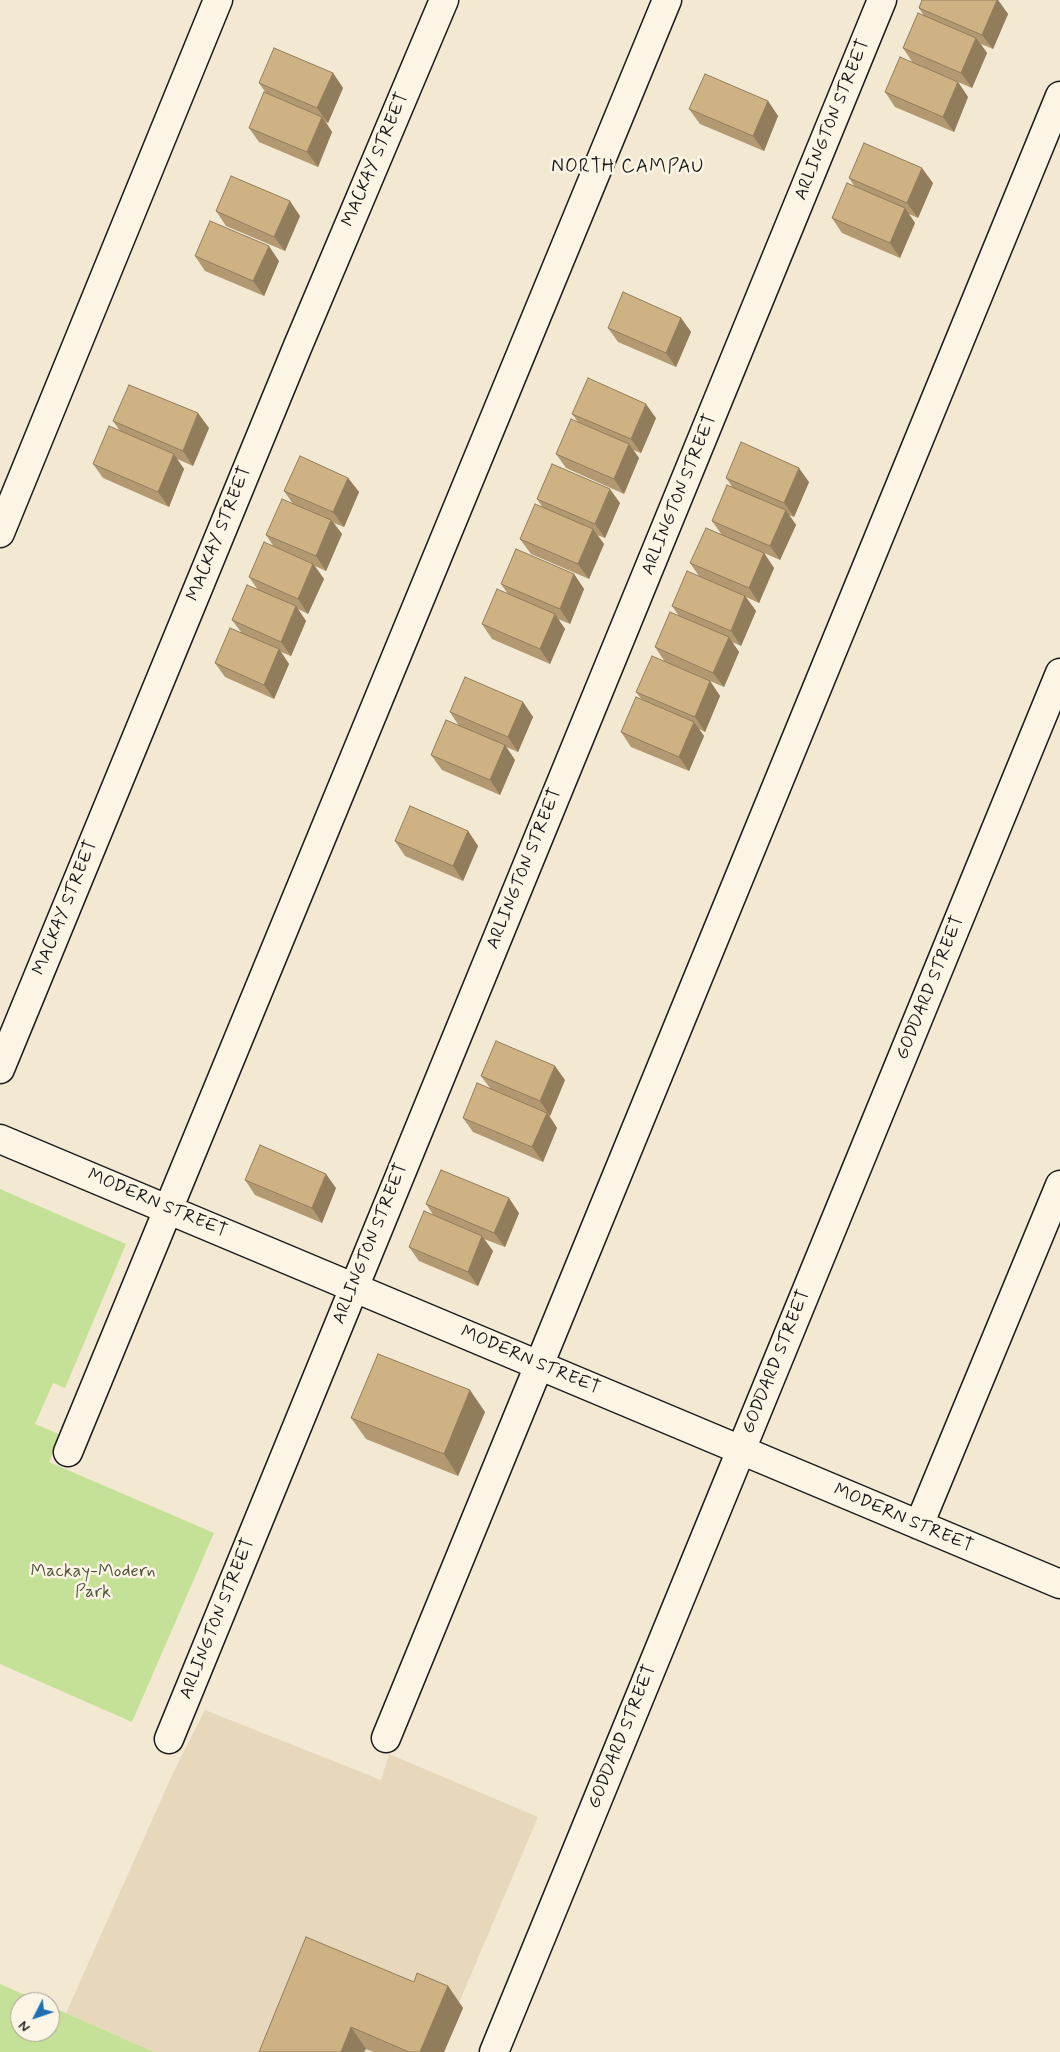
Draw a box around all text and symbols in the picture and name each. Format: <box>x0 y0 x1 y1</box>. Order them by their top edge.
street label: ARLINGTON STREET <box>791 36 875 204</box>
street label: MACKAY STREET <box>338 90 414 230</box>
district label: NORTH CAMPAU <box>549 157 707 179</box>
street label: ARLINGTON STREET <box>638 411 722 579</box>
street label: MACKAY STREET <box>183 463 257 605</box>
street label: ARLINGTON STREET <box>483 785 567 953</box>
street label: MACKAY STREET <box>29 837 103 979</box>
street label: GODDARD STREET <box>892 913 970 1063</box>
street label: ARLINGTON STREET <box>329 1160 413 1328</box>
street label: MODERN STREET <box>84 1165 230 1243</box>
street label: GODDARD STREET <box>738 1287 816 1437</box>
street label: MODERN STREET <box>457 1322 603 1400</box>
street label: MODERN STREET <box>830 1480 976 1558</box>
street label: ARLINGTON STREET <box>176 1535 260 1703</box>
park label: Mackay-Modern Park <box>30 1561 156 1604</box>
street label: GODDARD STREET <box>584 1662 662 1812</box>
north arrow <box>10 1992 60 2042</box>
text: N <box>15 2017 34 2036</box>

